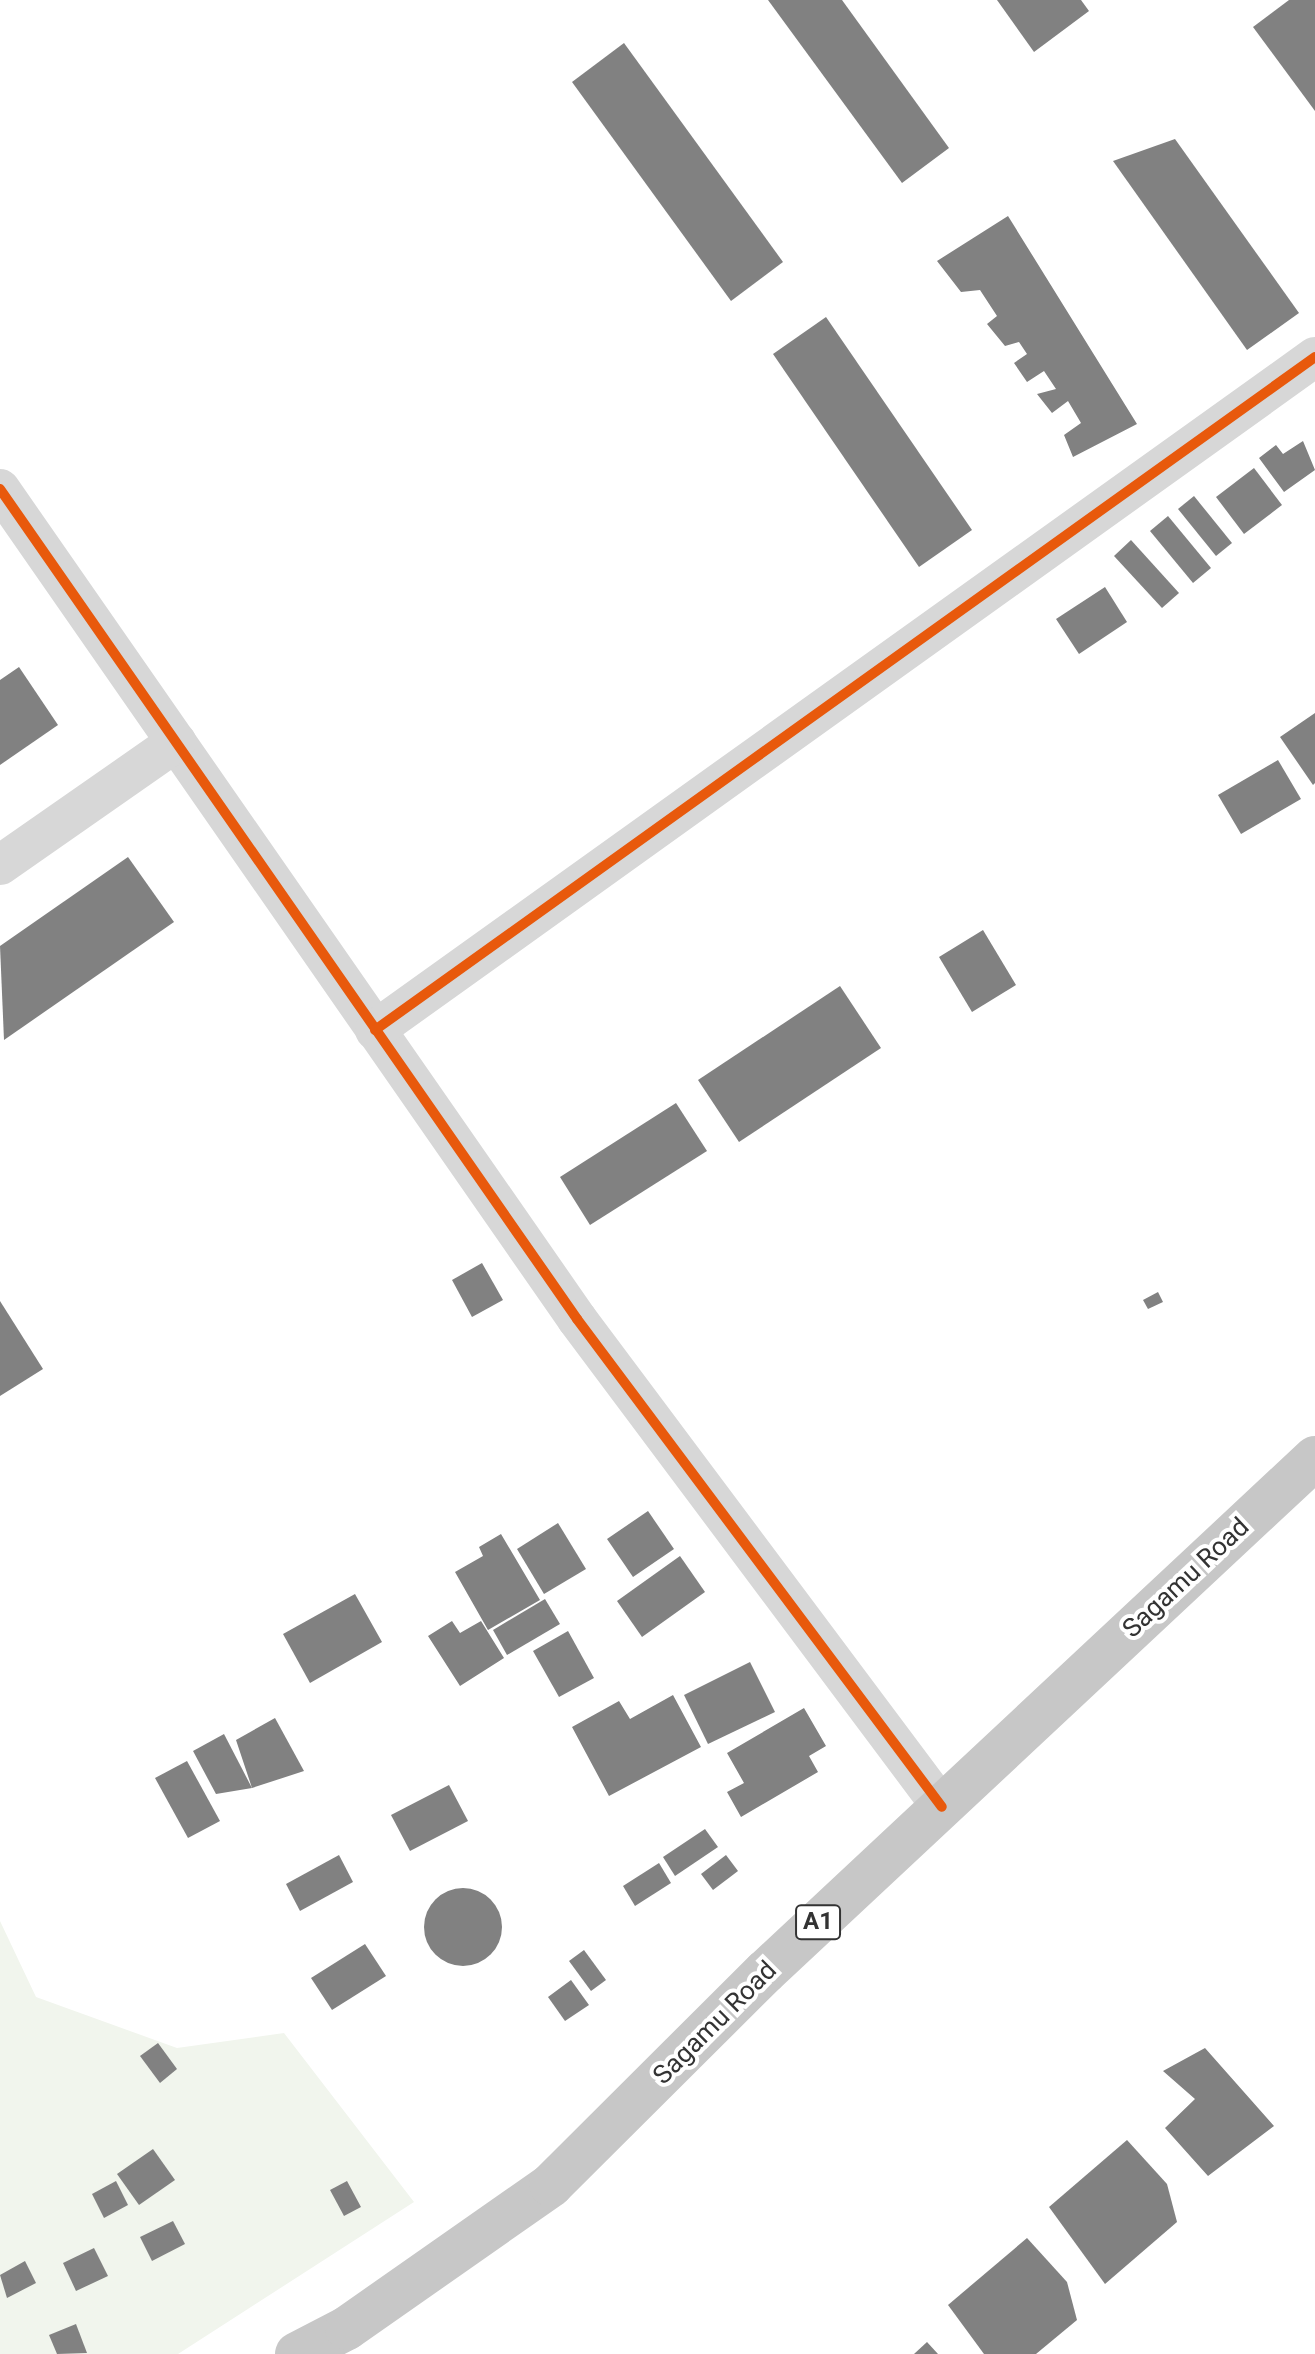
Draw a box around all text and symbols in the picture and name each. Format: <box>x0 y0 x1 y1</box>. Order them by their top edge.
street label: Sagamu Road <box>1116 1511 1256 1645</box>
road number: A1 <box>794 1902 842 1942</box>
street label: Sagamu Road <box>647 1955 783 2091</box>

